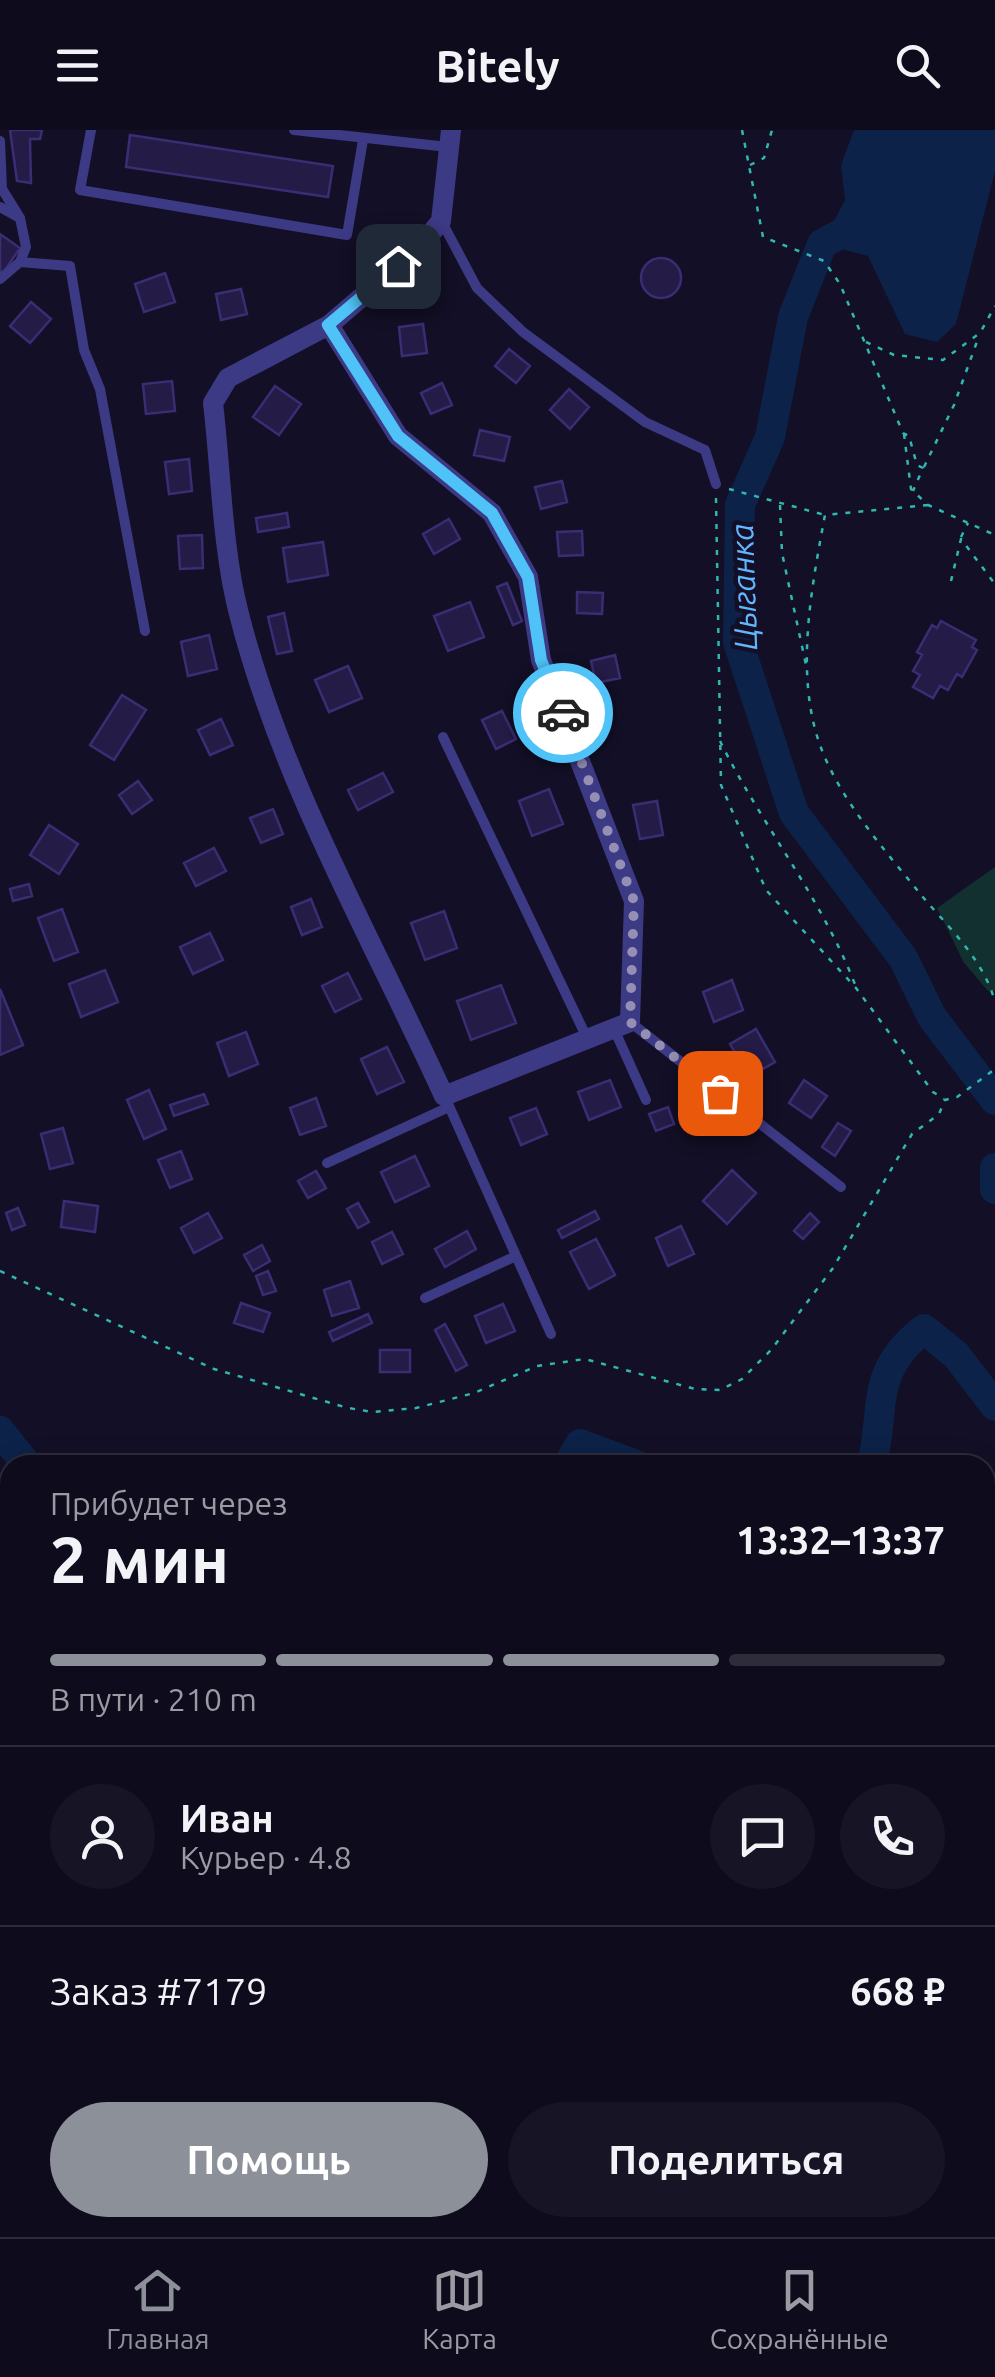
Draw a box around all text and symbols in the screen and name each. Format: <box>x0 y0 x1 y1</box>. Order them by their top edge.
icon: menu <box>50 38 105 93</box>
icon: search <box>890 38 945 93</box>
text: Bitely <box>435 40 560 91</box>
pin <box>356 224 441 309</box>
icon: home <box>371 239 426 294</box>
water label: Цыганка <box>723 523 763 651</box>
courier <box>513 663 613 763</box>
icon: car <box>536 686 591 741</box>
pin <box>678 1051 763 1136</box>
icon: bag <box>693 1066 748 1121</box>
text: Прибудет через <box>50 1485 288 1521</box>
text: 13:32–13:37 <box>736 1519 945 1561</box>
text: 2 мин <box>50 1522 229 1595</box>
text: В пути · 210 m <box>50 1681 257 1717</box>
button: person <box>50 1784 155 1889</box>
button: chat <box>710 1784 815 1889</box>
button: phone <box>840 1784 945 1889</box>
text: Иван <box>180 1797 274 1839</box>
text: Курьер · 4.8 <box>180 1839 352 1875</box>
text: Заказ #7179 <box>50 1970 268 2012</box>
text: 668 ₽ <box>850 1970 945 2012</box>
button: Помощь <box>50 2102 488 2217</box>
button: Поделиться <box>508 2102 945 2217</box>
tab: Главная <box>106 2263 210 2354</box>
tab: Карта <box>422 2263 497 2354</box>
tab: Сохранённые <box>710 2263 889 2354</box>

